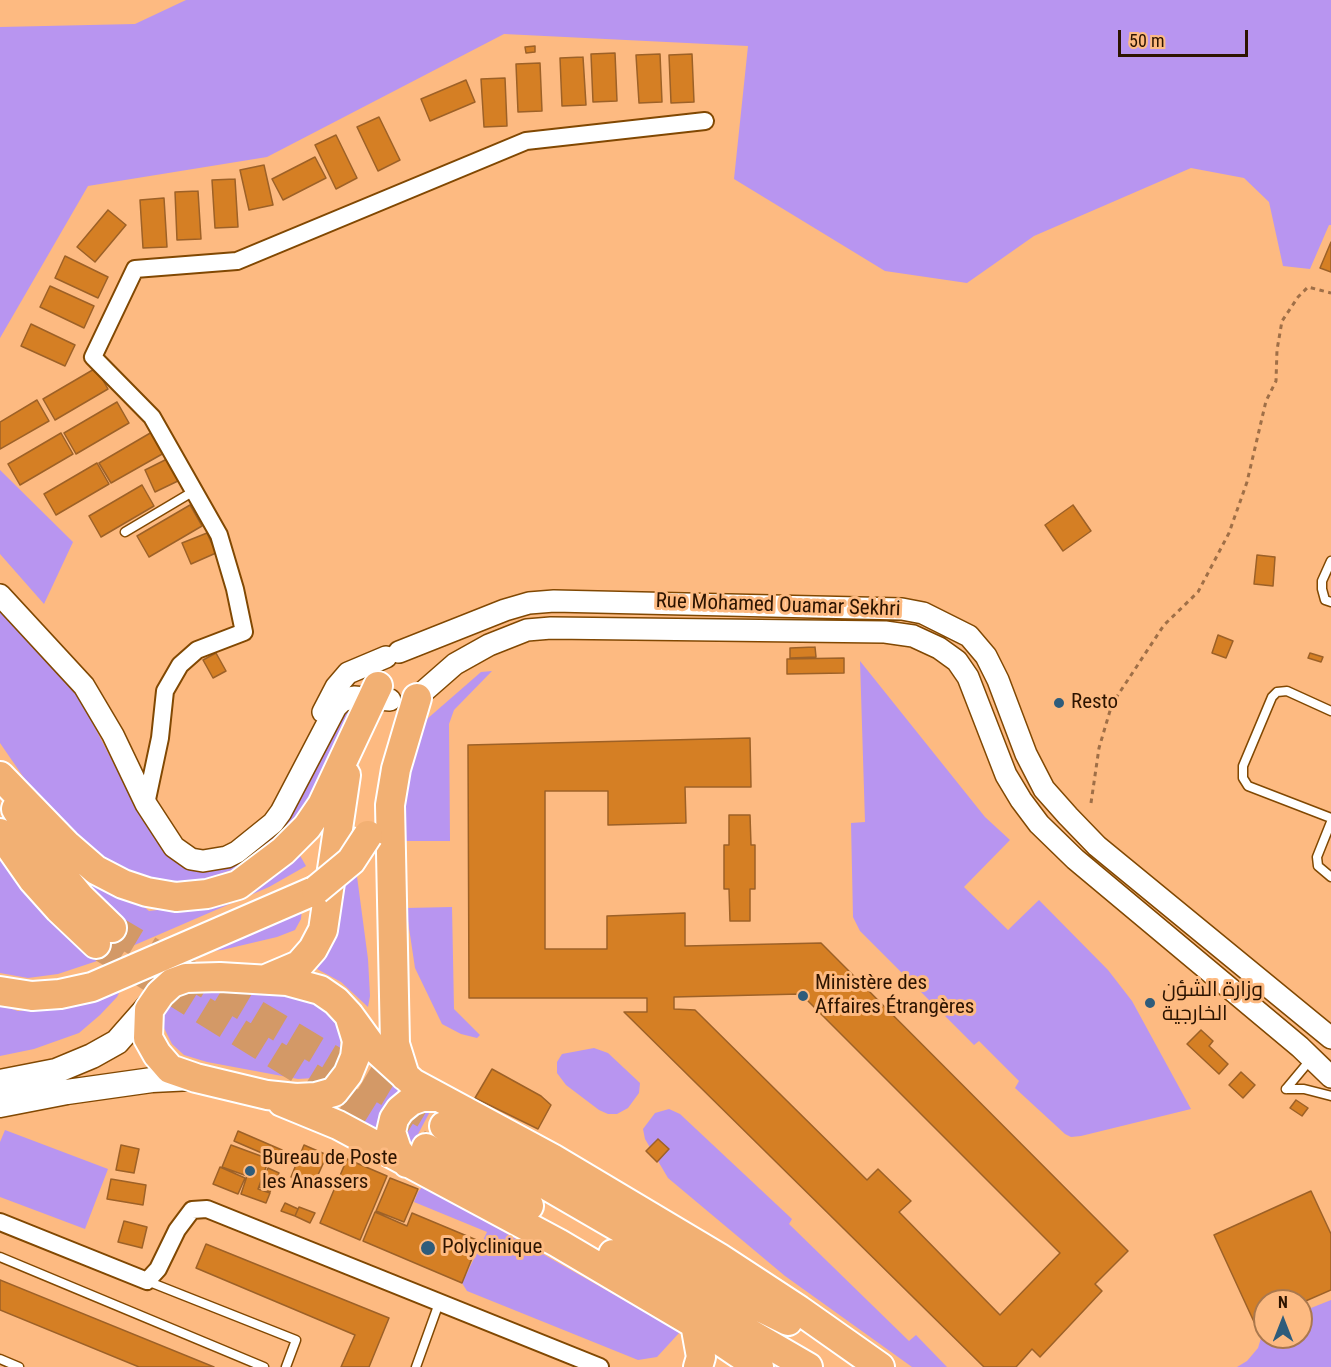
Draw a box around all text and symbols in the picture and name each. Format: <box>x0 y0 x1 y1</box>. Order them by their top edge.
scale bar <box>1121 18 1252 56</box>
text: 50 m <box>1129 30 1164 51</box>
street label: Rue Mohamed Ouamar Sekhri <box>655 589 901 623</box>
place label: Resto <box>1071 690 1118 716</box>
marker: Resto <box>1052 696 1066 710</box>
place label: Ministère des Affaires Étrangères <box>815 971 974 1021</box>
place label: وزارة الشؤن الخارجية <box>1162 978 1263 1028</box>
marker: Ministère des Affaires Étrangères <box>796 989 810 1003</box>
marker: وزارة الشؤن الخارجية <box>1143 996 1157 1010</box>
place label: Bureau de Poste les Anassers <box>262 1146 397 1196</box>
marker: Bureau de Poste les Anassers <box>243 1164 257 1178</box>
place label: Polyclinique <box>442 1235 542 1261</box>
marker: Polyclinique <box>419 1239 437 1257</box>
north arrow <box>1253 1289 1313 1349</box>
text: N <box>1278 1293 1288 1312</box>

